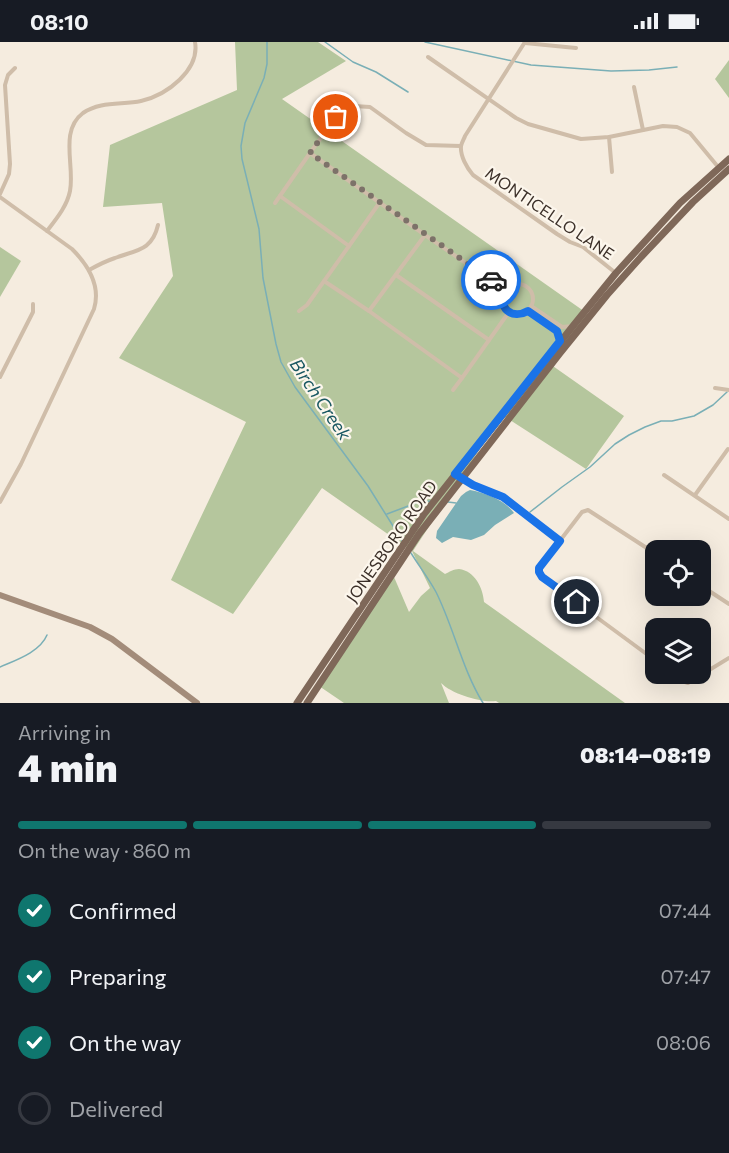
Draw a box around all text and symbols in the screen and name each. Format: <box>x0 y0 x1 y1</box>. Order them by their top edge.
text: 08:10 <box>30 8 89 35</box>
pin <box>310 91 361 142</box>
icon: bag <box>319 100 352 133</box>
street label: MONTICELLO LANE <box>482 163 618 263</box>
courier <box>461 250 521 310</box>
icon: car <box>475 264 508 297</box>
water label: Birch Creek <box>286 354 357 445</box>
street label: JONESBORO ROAD <box>342 476 440 606</box>
map controls <box>645 540 711 684</box>
button: locate <box>645 540 711 606</box>
pin <box>551 576 602 627</box>
icon: home <box>560 585 593 618</box>
button: layers <box>645 618 711 684</box>
text: Arriving in <box>18 720 111 744</box>
text: 08:14–08:19 <box>580 741 711 768</box>
text: 4 min <box>18 742 118 790</box>
text: On the way · 860 m <box>18 838 191 862</box>
icon: check <box>18 894 51 927</box>
text: Confirmed <box>69 897 176 924</box>
text: 07:44 <box>659 898 711 922</box>
icon: check <box>18 960 51 993</box>
text: Preparing <box>69 963 166 990</box>
text: 07:47 <box>661 964 711 988</box>
icon: check <box>18 1026 51 1059</box>
text: On the way <box>69 1029 181 1056</box>
text: 08:06 <box>656 1030 711 1054</box>
text: Delivered <box>69 1095 163 1122</box>

